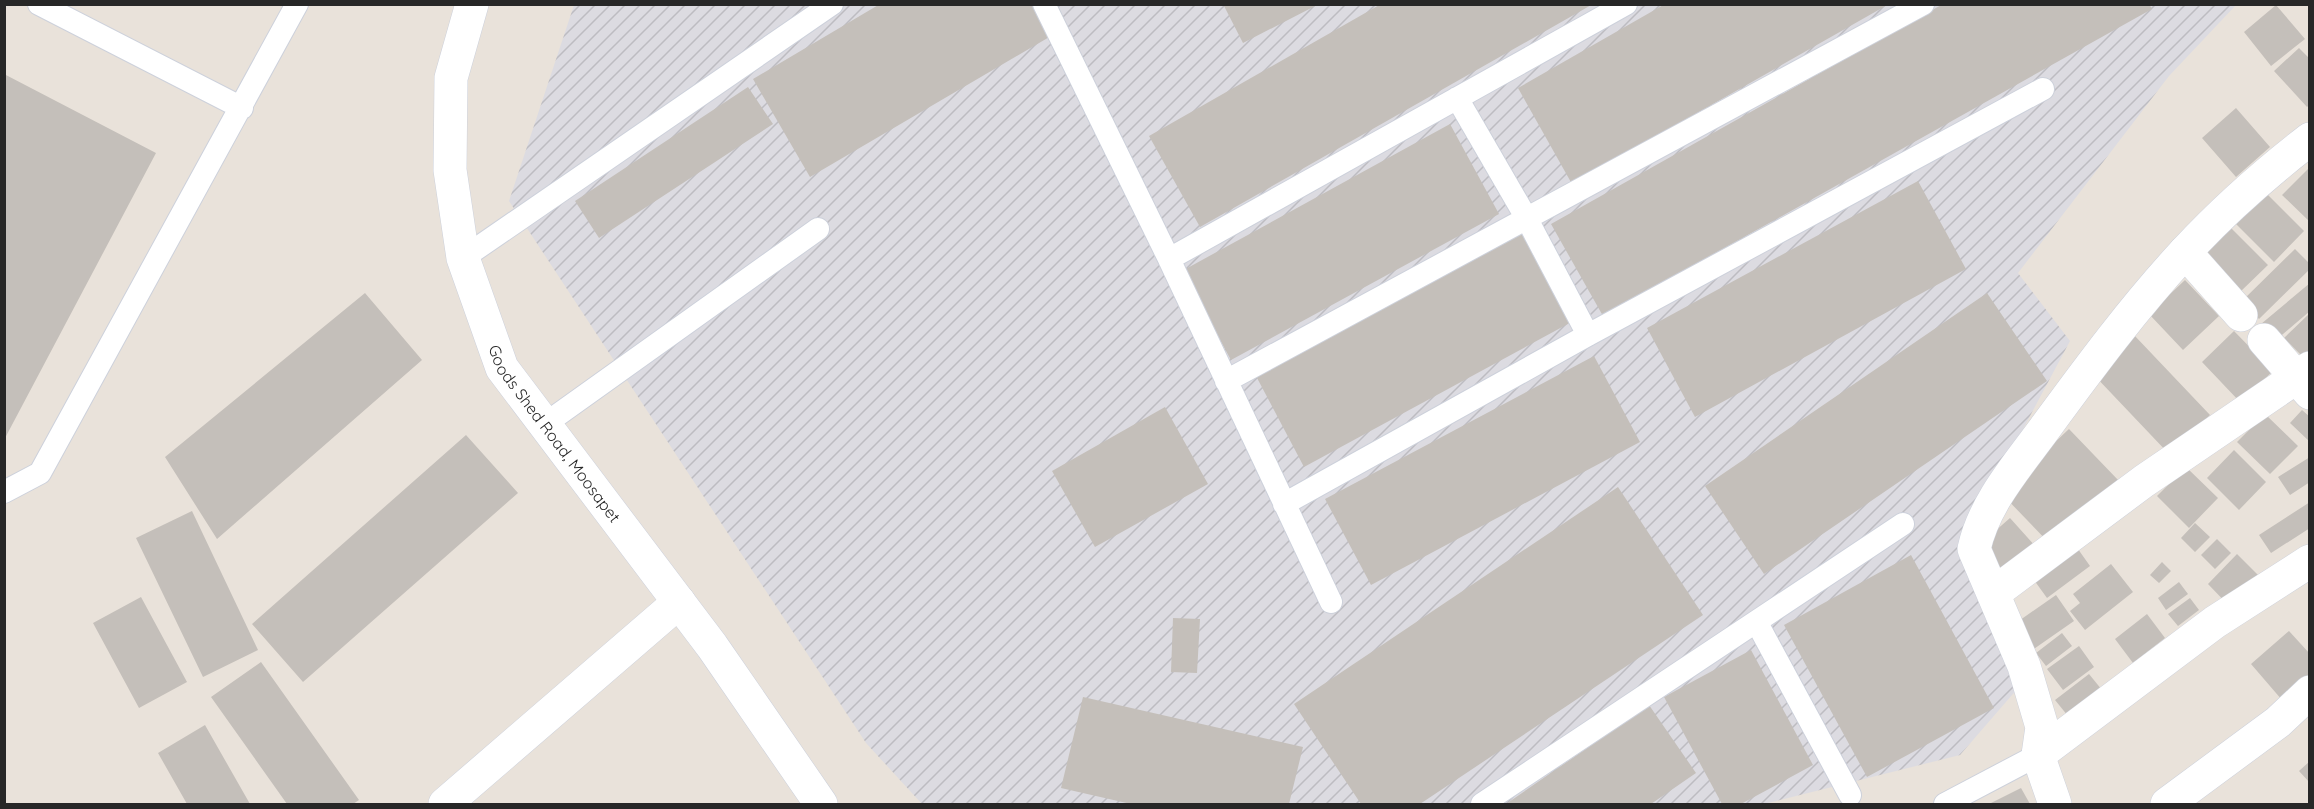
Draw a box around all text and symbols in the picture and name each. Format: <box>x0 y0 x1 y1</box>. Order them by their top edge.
street label: Goods Shed Road, Moosapet <box>485 342 625 526</box>

